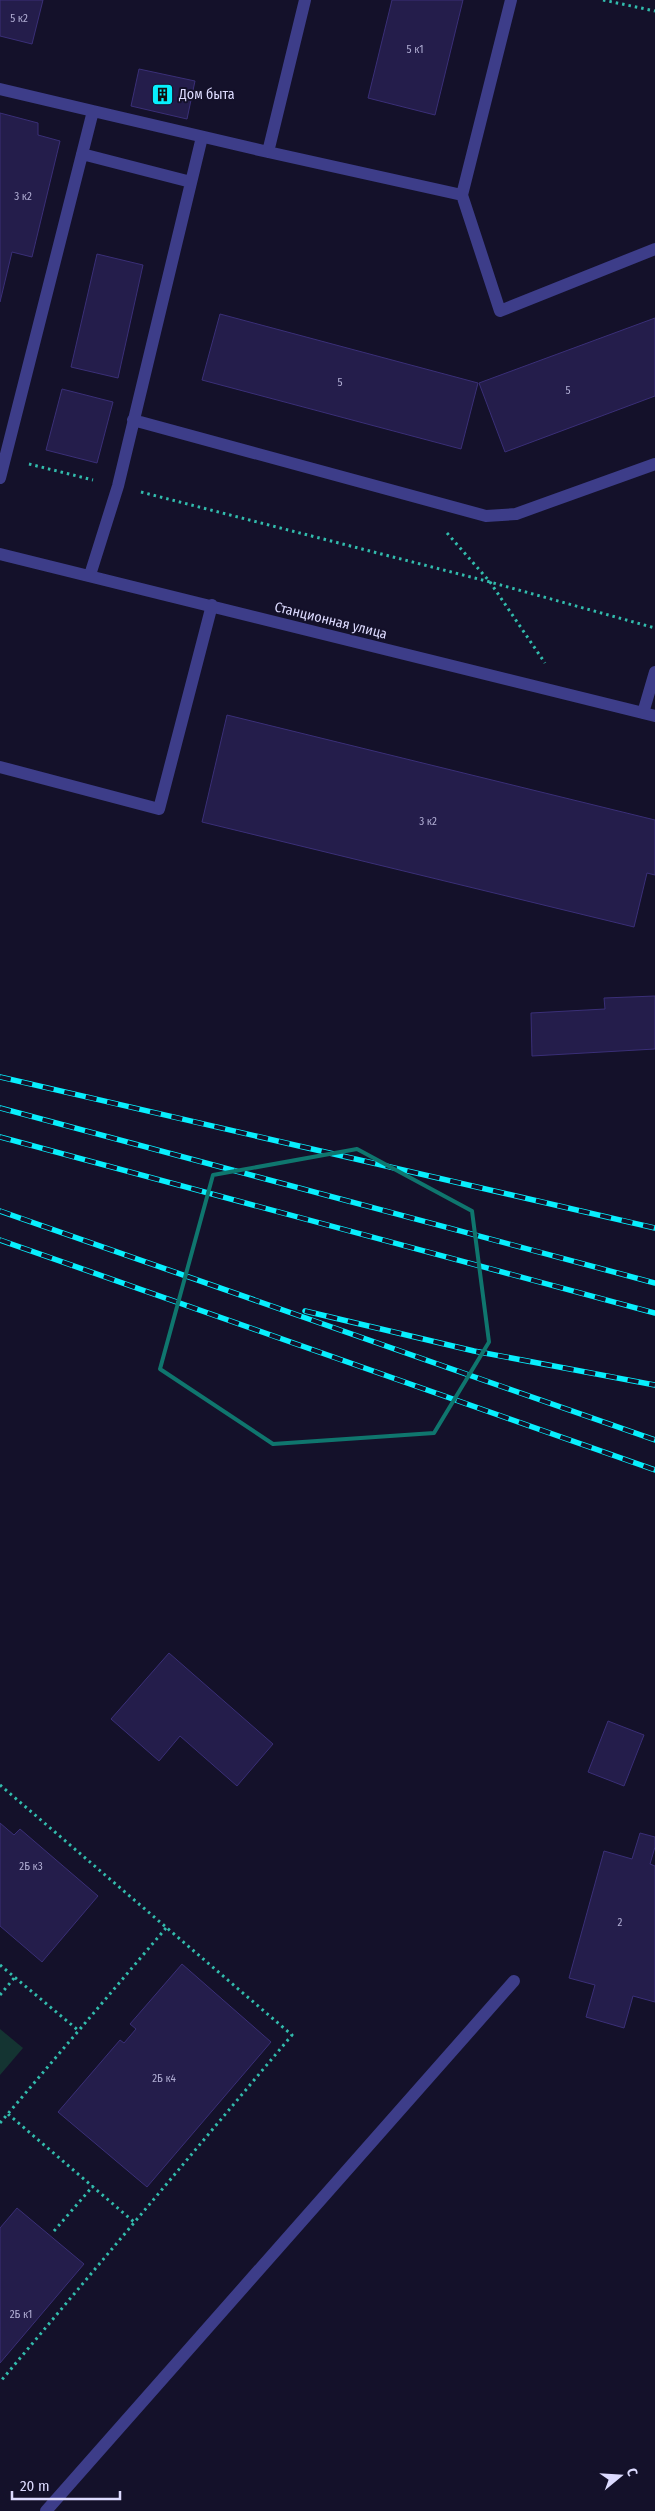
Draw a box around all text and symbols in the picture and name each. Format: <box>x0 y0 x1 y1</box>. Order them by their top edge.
house number: 5 к2 <box>10 12 28 25</box>
house number: 5 к1 <box>407 43 423 56</box>
building icon: Дом быта <box>151 82 175 106</box>
place label: Дом быта <box>178 86 235 103</box>
house number: 3 к2 <box>14 190 32 203</box>
house number: 5 <box>337 376 343 389</box>
house number: 5 <box>565 384 571 397</box>
street label: Станционная улица <box>273 598 389 643</box>
house number: 3 к2 <box>419 815 437 828</box>
house number: 2Б к3 <box>19 1860 43 1873</box>
house number: 2 <box>618 1916 623 1929</box>
house number: 2Б к4 <box>152 2072 176 2085</box>
house number: 2Б к1 <box>10 2308 32 2321</box>
north arrow <box>595 2451 645 2501</box>
text: С <box>623 2466 641 2479</box>
scale bar <box>12 2468 120 2500</box>
text: 20 m <box>20 2477 50 2495</box>

